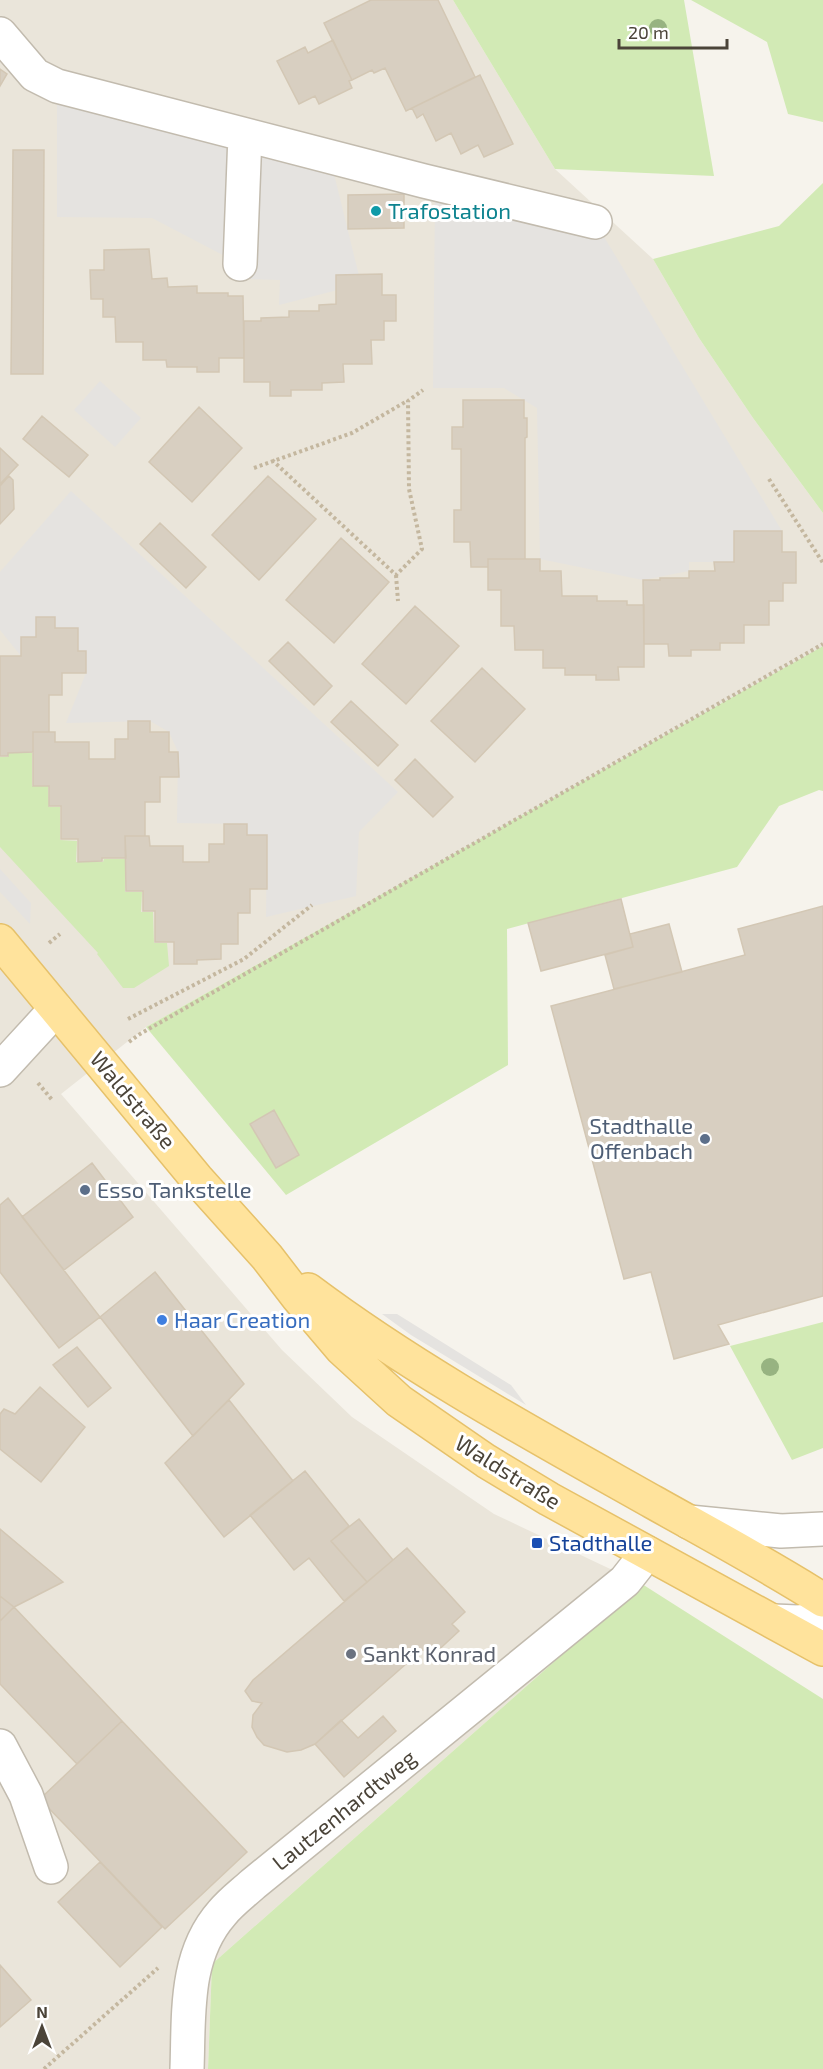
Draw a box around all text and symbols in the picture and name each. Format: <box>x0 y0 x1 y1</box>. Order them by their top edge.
scale bar <box>619 12 727 50</box>
text: 20 m <box>628 21 669 43</box>
place label: Trafostation <box>388 197 511 223</box>
marker: Trafostation <box>369 204 383 218</box>
street label: Waldstraße <box>86 1045 182 1153</box>
place label: Stadthalle Offenbach <box>590 1112 693 1163</box>
marker: Stadthalle Offenbach <box>698 1132 712 1146</box>
place label: Esso Tankstelle <box>97 1176 252 1202</box>
marker: Esso Tankstelle <box>78 1183 92 1197</box>
place label: Haar Creation <box>174 1306 310 1332</box>
marker: Haar Creation <box>155 1313 169 1327</box>
street label: Waldstraße <box>451 1429 566 1514</box>
place label: Stadthalle <box>549 1529 652 1555</box>
marker: Stadthalle <box>530 1536 544 1550</box>
place label: Sankt Konrad <box>363 1640 496 1666</box>
marker: Sankt Konrad <box>344 1647 358 1661</box>
street label: Lautzenhardtweg <box>267 1744 420 1875</box>
north arrow <box>12 1997 72 2057</box>
text: N <box>36 2002 48 2021</box>

